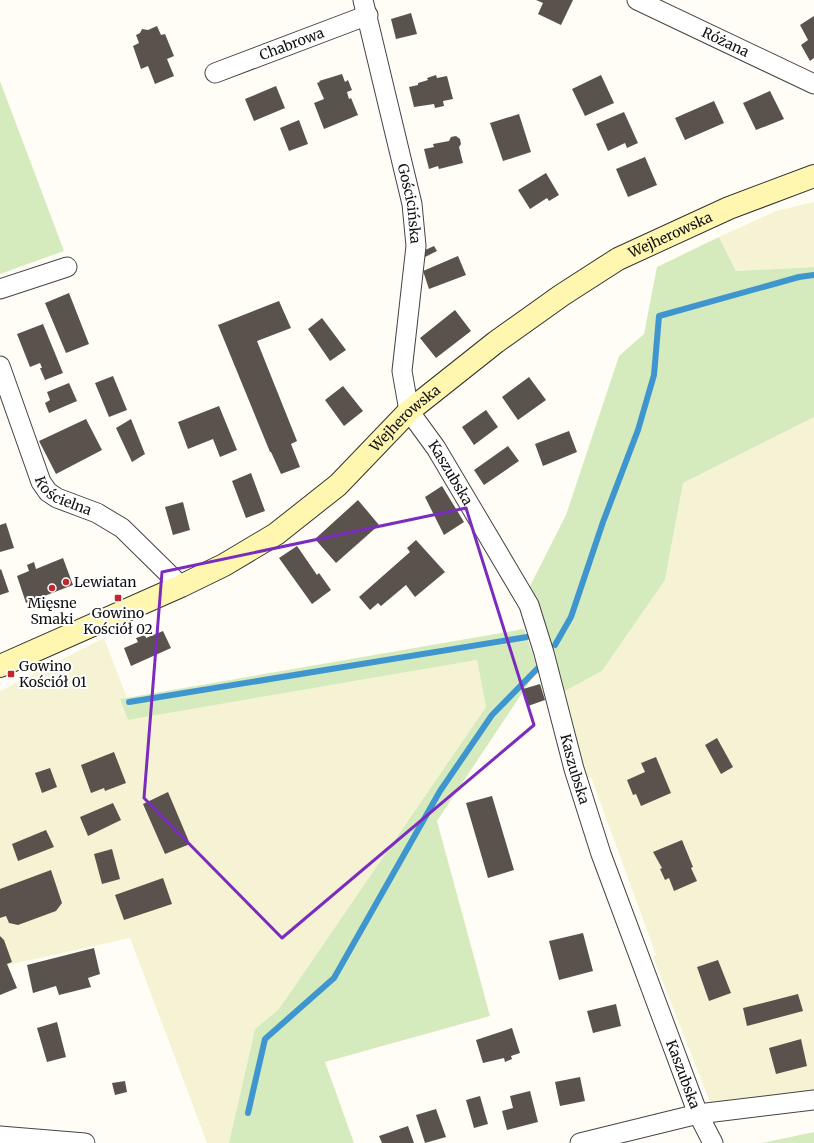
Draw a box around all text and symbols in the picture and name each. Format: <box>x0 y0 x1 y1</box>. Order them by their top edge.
street label: Chabrowa <box>257 23 327 64</box>
street label: Różana <box>699 23 752 61</box>
street label: Gościcińska <box>394 162 425 245</box>
street label: Wejherowska <box>625 208 715 262</box>
street label: Wejherowska <box>365 381 444 456</box>
street label: Kaszubska <box>424 437 477 509</box>
street label: Kościelna <box>31 474 95 519</box>
place label: Lewiatan <box>74 573 137 591</box>
marker: Lewiatan <box>61 577 71 587</box>
marker: Mięsne Smaki <box>47 583 57 593</box>
marker: Gowino Kościół 02 <box>113 593 123 603</box>
place label: Mięsne Smaki <box>27 594 77 628</box>
place label: Gowino Kościół 02 <box>83 604 153 638</box>
place label: Gowino Kościół 01 <box>19 657 87 691</box>
marker: Gowino Kościół 01 <box>6 669 16 679</box>
street label: Kaszubska <box>556 732 594 807</box>
street label: Kaszubska <box>662 1037 704 1112</box>

